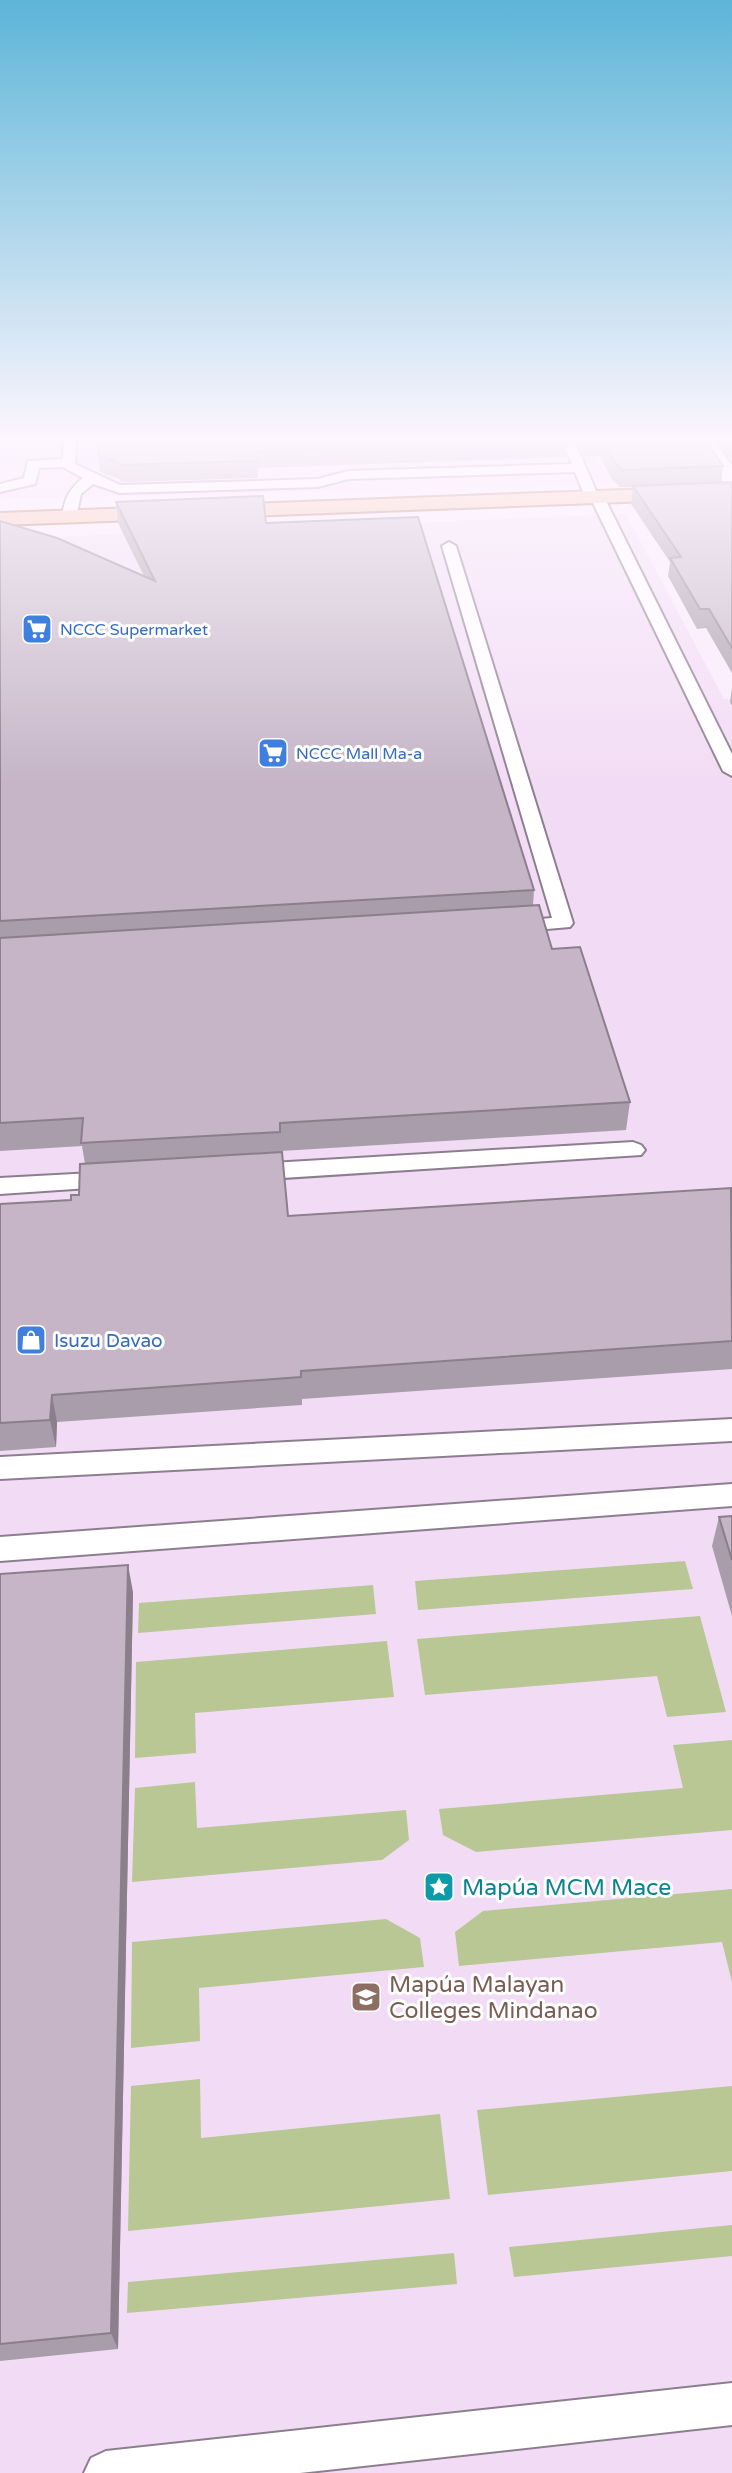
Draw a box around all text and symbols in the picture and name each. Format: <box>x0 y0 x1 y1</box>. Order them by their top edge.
supermarket icon: NCCC Supermarket <box>20 612 54 646</box>
place label: NCCC Supermarket <box>60 620 208 640</box>
supermarket icon: NCCC Mall Ma-a <box>256 736 290 770</box>
place label: NCCC Mall Ma-a <box>296 744 422 764</box>
shop icon: Isuzu Davao <box>14 1323 48 1357</box>
place label: Isuzu Davao <box>54 1330 163 1352</box>
place icon: Mapúa MCM Mace <box>422 1870 456 1904</box>
place label: Mapúa MCM Mace <box>462 1874 671 1902</box>
place label: Mapúa Malayan Colleges Mindanao <box>389 1971 598 2025</box>
school or university icon: Mapúa Malayan Colleges Mindanao <box>349 1980 383 2014</box>

